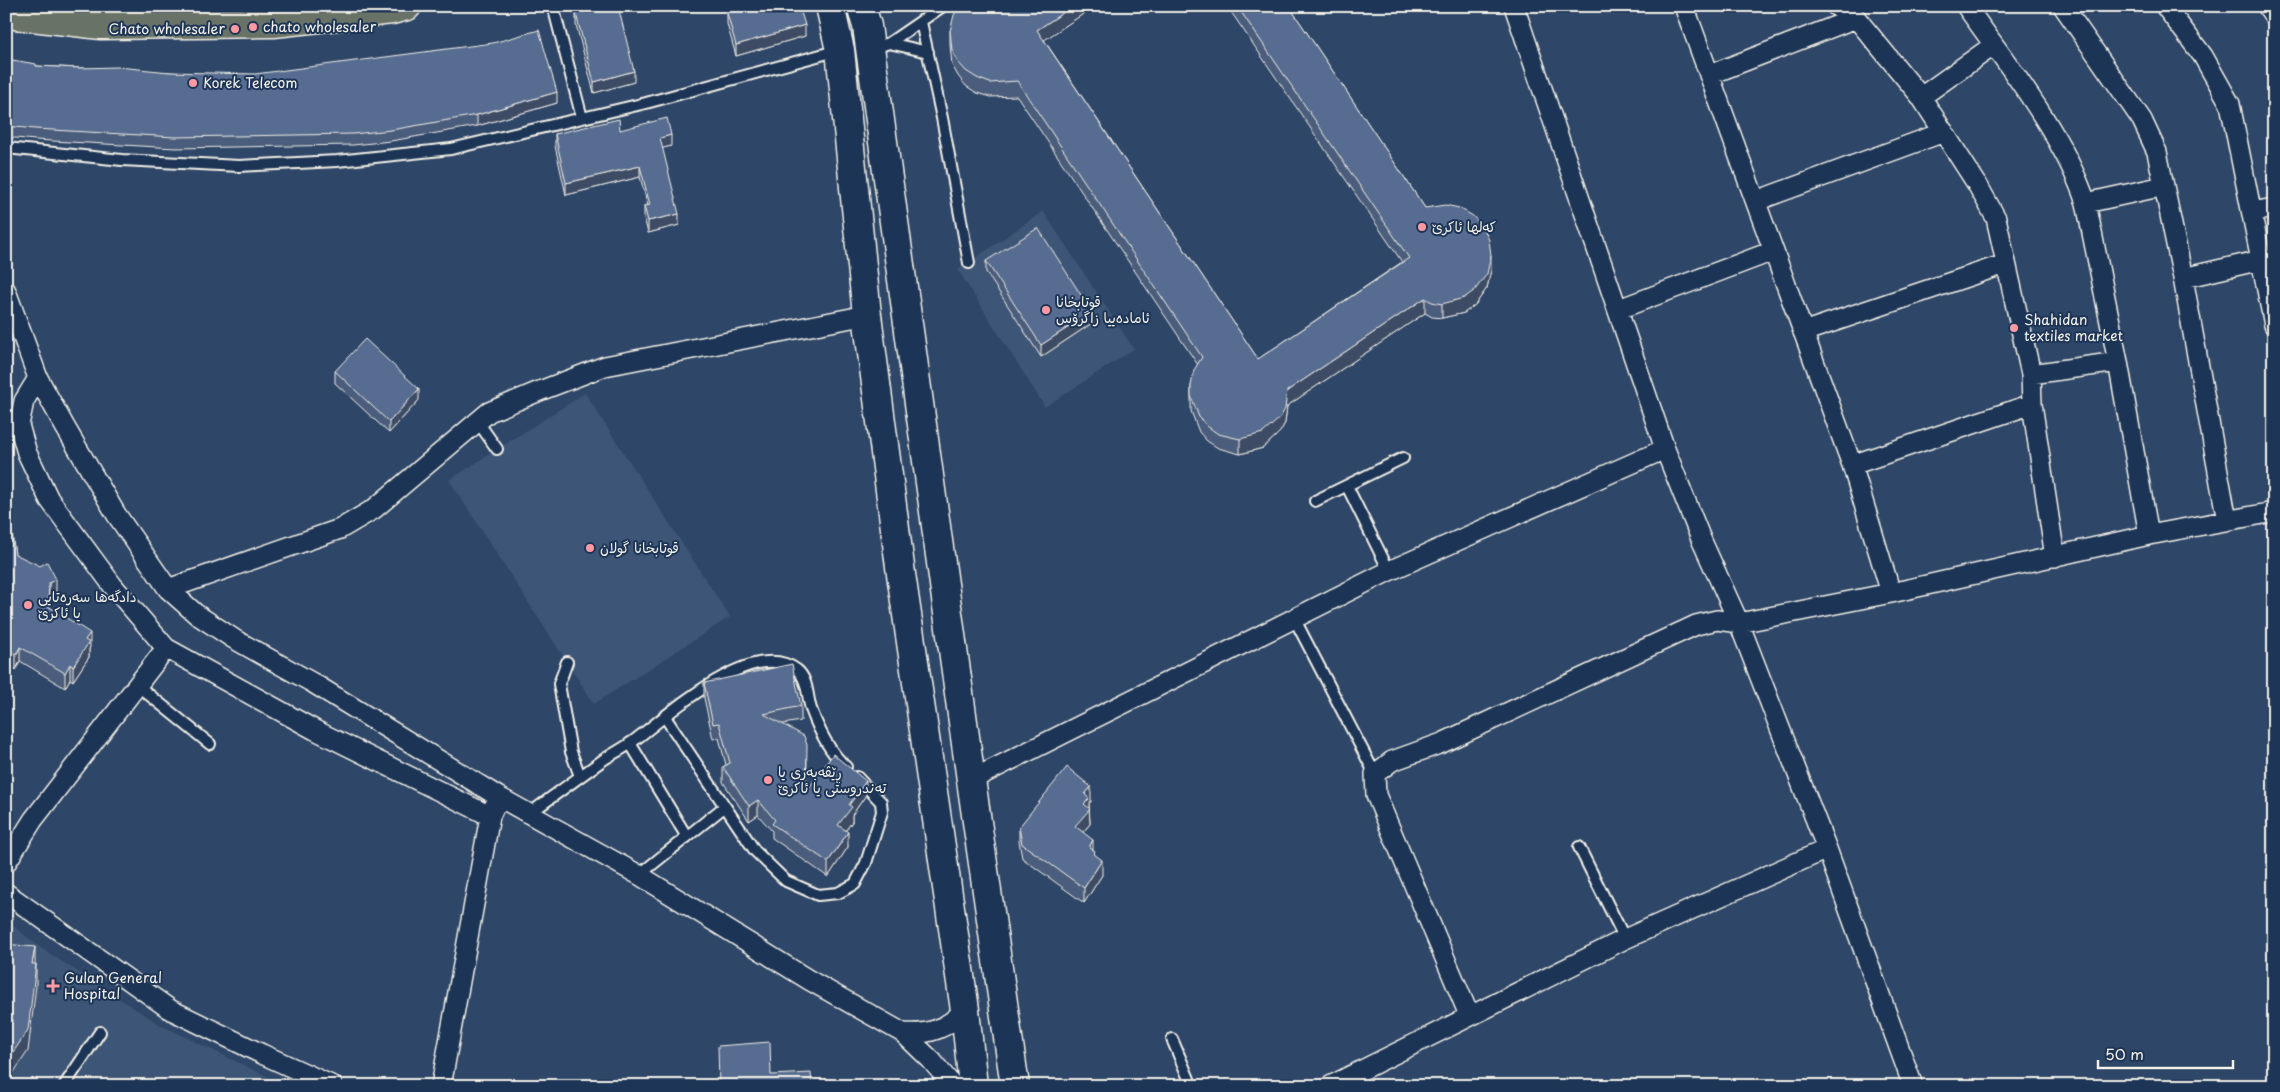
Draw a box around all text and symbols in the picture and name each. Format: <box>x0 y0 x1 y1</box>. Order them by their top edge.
place label: chato wholesaler <box>263 16 377 37</box>
place label: Chato wholesaler <box>109 18 225 39</box>
marker: chato wholesaler <box>247 21 259 33</box>
marker: Chato wholesaler <box>229 23 241 35</box>
place label: Korek Telecom <box>203 72 298 93</box>
marker: Korek Telecom <box>187 77 199 89</box>
place label: کەلها ئاکرێ <box>1432 216 1496 237</box>
marker: کەلها ئاکرێ <box>1416 221 1428 233</box>
place label: قوتابخانا ئامادەییا زاگرۆس <box>1056 291 1150 328</box>
marker: قوتابخانا ئامادەییا زاگرۆس <box>1040 304 1052 316</box>
place label: Shahidan textiles market <box>2024 309 2123 346</box>
marker: Shahidan textiles market <box>2008 322 2020 334</box>
place label: قوتابخانا گولان <box>600 537 679 558</box>
marker: قوتابخانا گولان <box>584 542 596 554</box>
place label: دادگەها سەرەتایی یا ئاکرێ <box>38 586 136 623</box>
marker: دادگەها سەرەتایی یا ئاکرێ <box>22 599 34 611</box>
place label: ڕێڤەبەری یا تەندروستی یا ئاکرێ <box>778 761 887 798</box>
marker: ڕێڤەبەری یا تەندروستی یا ئاکرێ <box>762 774 774 786</box>
place label: Gulan General Hospital <box>64 967 162 1004</box>
marker: Gulan General Hospital <box>46 979 60 993</box>
scale bar <box>2098 1037 2232 1069</box>
text: 50 m <box>2105 1042 2144 1065</box>

